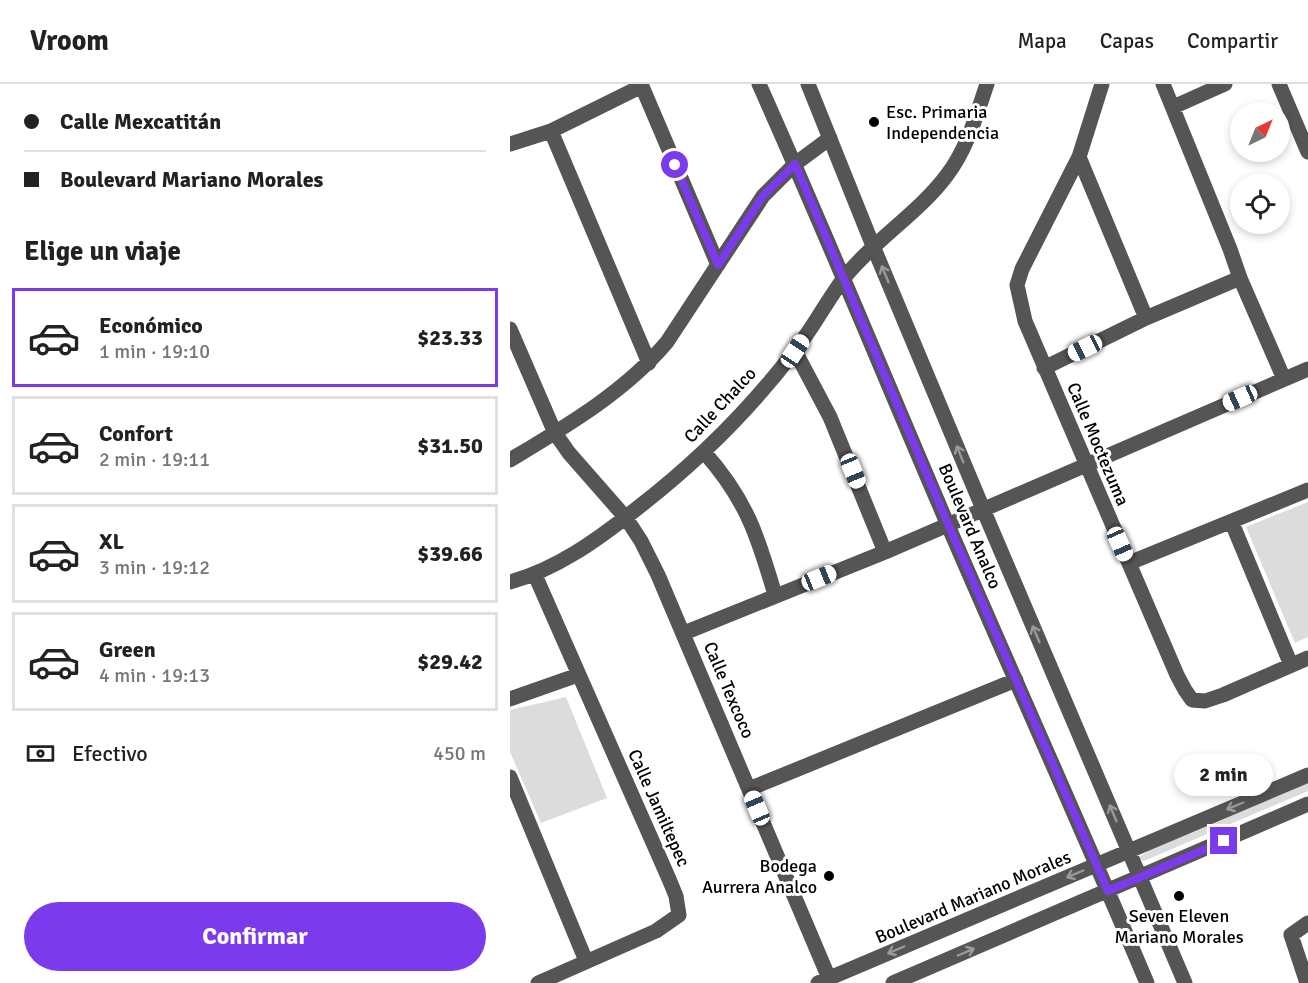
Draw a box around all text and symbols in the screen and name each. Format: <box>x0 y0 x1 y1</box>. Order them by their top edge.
text: Vroom <box>30 24 109 58</box>
text: Mapa <box>1017 28 1067 54</box>
text: Capas <box>1100 28 1154 54</box>
text: Compartir <box>1187 28 1278 54</box>
place label: Esc. Primaria Independencia <box>886 101 999 144</box>
north arrow <box>1230 102 1290 162</box>
map controls <box>1230 102 1290 234</box>
text: Calle Mexcatitán <box>60 108 221 135</box>
marker: Esc. Primaria Independencia <box>867 115 881 129</box>
route start <box>661 151 688 178</box>
text: Boulevard Mariano Morales <box>60 166 323 193</box>
button: locate <box>1230 174 1290 234</box>
text: Elige un viaje <box>24 235 181 268</box>
one-way arrow <box>879 266 890 284</box>
icon: car <box>27 311 81 365</box>
text: Económico <box>99 312 203 339</box>
text: $23.33 <box>417 324 483 351</box>
car <box>777 331 813 371</box>
car <box>1065 332 1105 364</box>
text: 1 min · 19:10 <box>99 339 210 364</box>
street label: Calle Chalco <box>679 363 761 447</box>
street label: Calle Moctezuma <box>1062 379 1134 509</box>
car <box>1220 382 1260 414</box>
icon: car <box>27 419 81 473</box>
text: Confort <box>99 420 173 447</box>
text: $31.50 <box>417 432 483 459</box>
one-way arrow <box>954 445 965 464</box>
text: 2 min · 19:11 <box>99 447 210 472</box>
car <box>838 451 868 491</box>
street label: Boulevard Analco <box>934 460 1006 592</box>
car <box>1104 524 1136 564</box>
icon: car <box>27 527 81 581</box>
text: XL <box>99 528 124 555</box>
text: $39.66 <box>417 540 483 567</box>
text: 3 min · 19:12 <box>99 555 210 580</box>
car <box>799 563 839 593</box>
one-way arrow <box>1030 625 1041 643</box>
icon: car <box>27 635 81 689</box>
text: Green <box>99 636 156 663</box>
street label: Calle Texcoco <box>699 638 759 742</box>
text: $29.42 <box>417 648 483 675</box>
text: 4 min · 19:13 <box>99 663 210 688</box>
icon: cash <box>24 737 57 770</box>
text: Efectivo <box>72 740 148 767</box>
text: 450 m <box>433 741 486 766</box>
street label: Calle Jamiltepec <box>623 746 695 870</box>
callout: 2 min <box>1174 754 1274 796</box>
text: 2 min <box>1199 762 1248 787</box>
car <box>742 788 772 828</box>
one-way arrow <box>1226 802 1244 813</box>
one-way arrow <box>1106 805 1118 823</box>
route end <box>1210 827 1237 854</box>
street label: Boulevard Mariano Morales <box>872 846 1074 948</box>
place label: Bodega Aurrera Analco <box>702 855 817 898</box>
marker: Bodega Aurrera Analco <box>822 869 836 883</box>
one-way arrow <box>1067 869 1085 881</box>
marker: Seven Eleven Mariano Morales <box>1172 889 1186 903</box>
button: Confirmar <box>24 902 486 971</box>
place label: Seven Eleven Mariano Morales <box>1114 905 1244 948</box>
one-way arrow <box>887 945 905 956</box>
one-way arrow <box>956 946 975 957</box>

